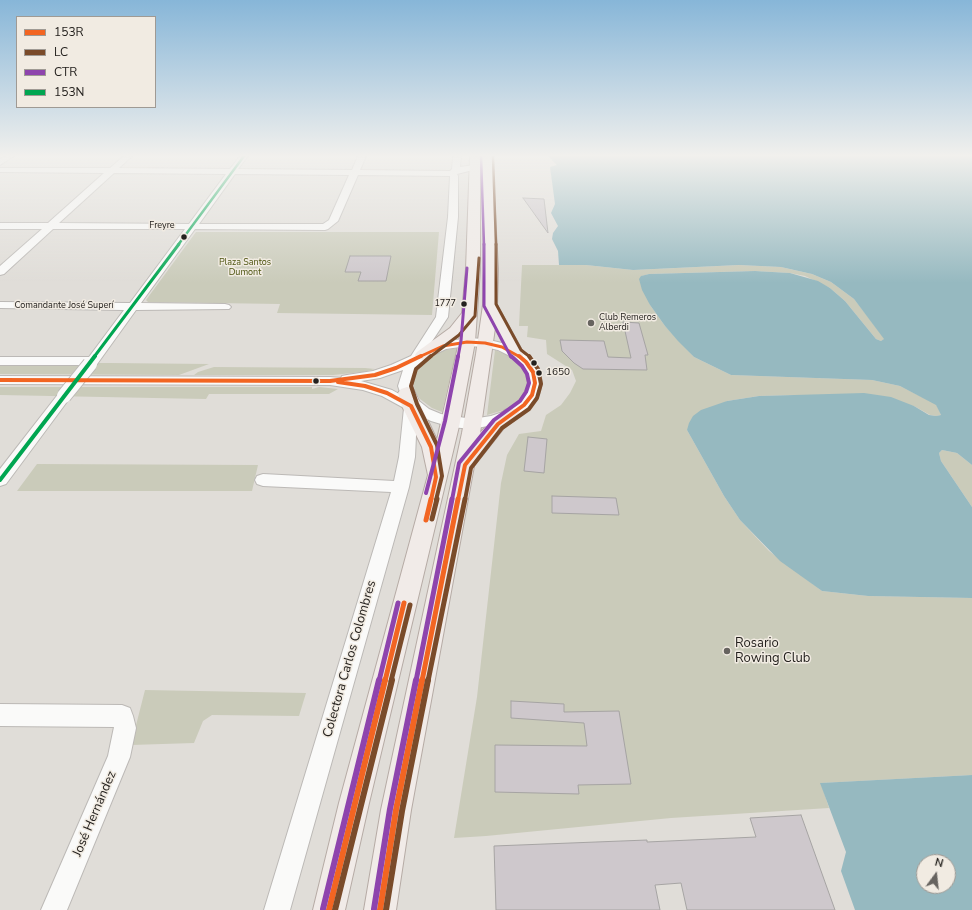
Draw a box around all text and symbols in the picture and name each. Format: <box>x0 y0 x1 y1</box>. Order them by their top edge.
legend <box>16 16 156 108</box>
text: 153R <box>54 24 84 40</box>
text: LC <box>54 44 68 60</box>
text: CTR <box>54 64 77 80</box>
text: 153N <box>54 84 84 100</box>
street label: Freyre <box>149 221 175 231</box>
unlabelled marker <box>179 232 189 242</box>
park label: Plaza Santos Dumont <box>219 258 271 279</box>
place label: 1777 <box>434 299 456 309</box>
marker: 1777 <box>459 299 469 309</box>
street label: Comandante José Superí <box>15 301 113 311</box>
place label: Club Remeros Alberdi <box>599 313 656 334</box>
marker: Club Remeros Alberdi <box>586 318 596 328</box>
unlabelled marker <box>529 358 539 368</box>
place label: 1650 <box>546 367 570 379</box>
marker: 1650 <box>534 368 544 378</box>
unlabelled marker <box>311 376 321 386</box>
street label: Colectora Carlos Colombres <box>320 579 380 739</box>
place label: Rosario Rowing Club <box>735 636 810 667</box>
marker: Rosario Rowing Club <box>722 646 732 656</box>
street label: José Hernández <box>70 769 120 859</box>
north arrow <box>916 854 956 894</box>
text: N <box>933 855 945 871</box>

